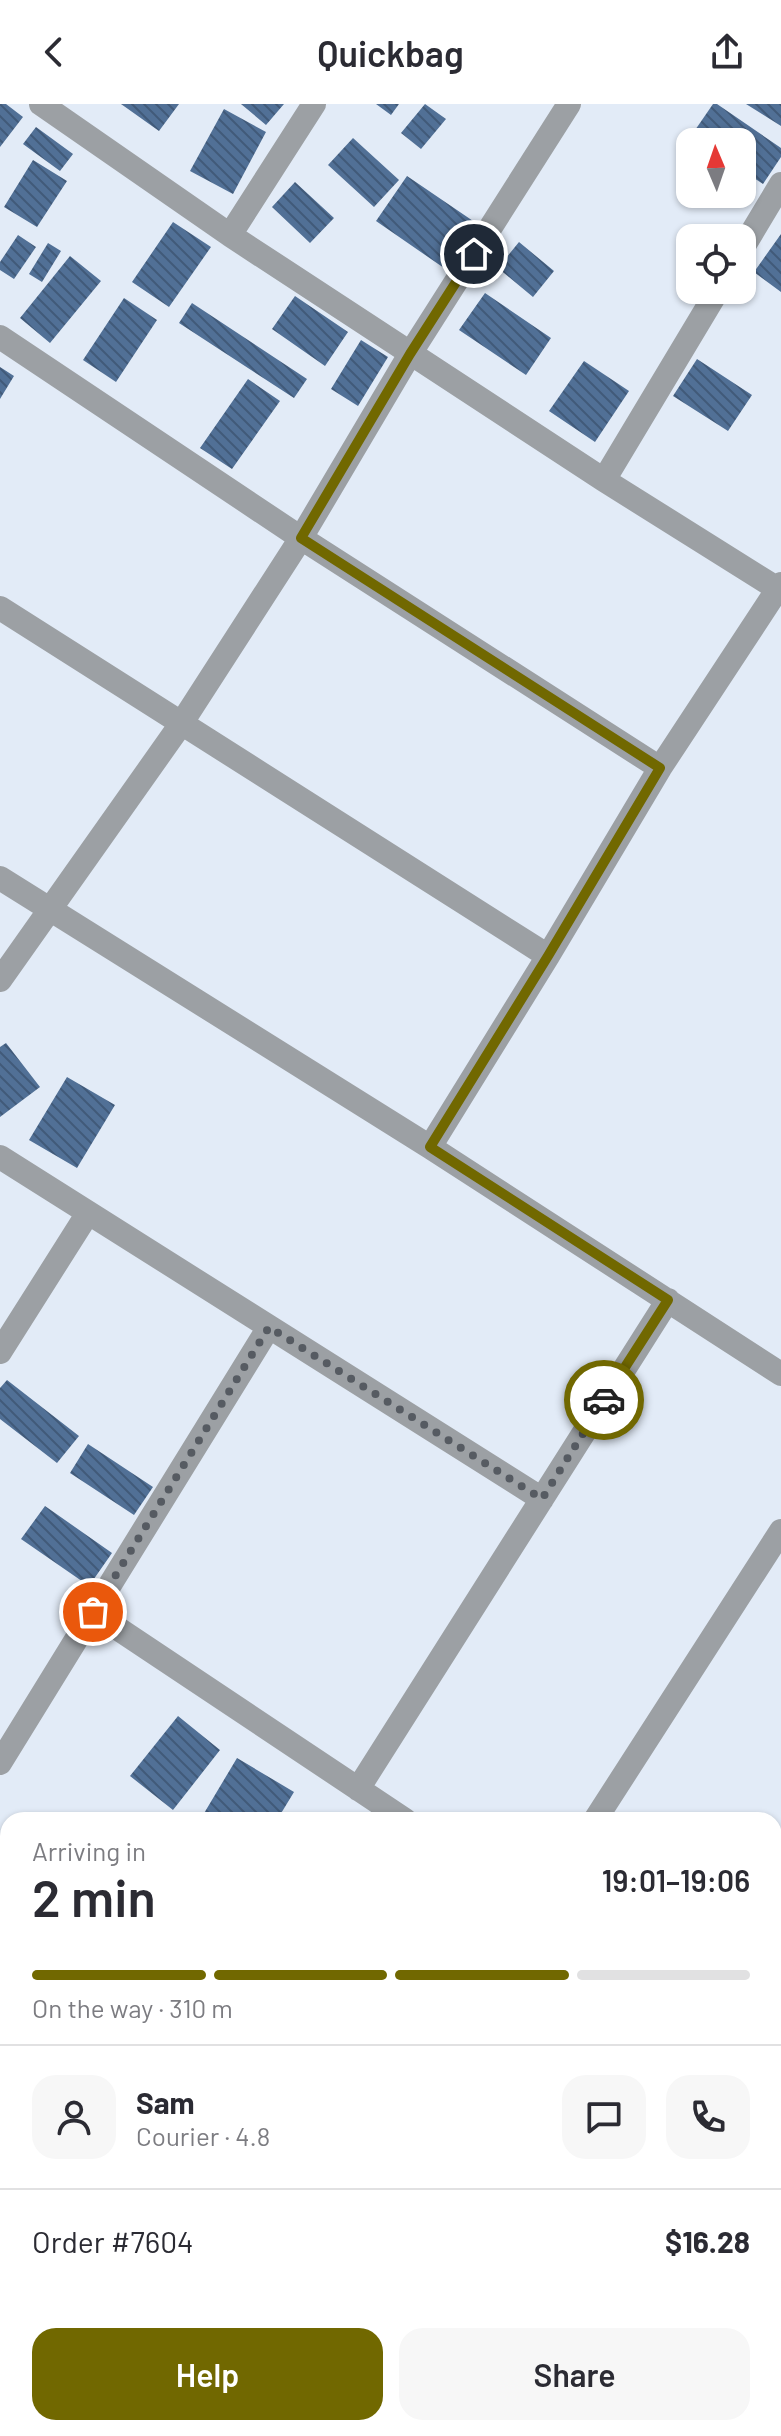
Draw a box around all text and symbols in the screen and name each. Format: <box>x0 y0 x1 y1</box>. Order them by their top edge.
icon: back <box>32 30 76 74</box>
icon: share <box>705 30 749 74</box>
text: Quickbag <box>317 31 464 74</box>
north arrow <box>676 128 756 208</box>
map controls <box>676 128 756 304</box>
pin <box>440 220 508 288</box>
button: locate <box>676 224 756 304</box>
icon: home <box>452 232 496 276</box>
courier <box>564 1360 644 1440</box>
icon: car <box>582 1378 626 1422</box>
pin <box>59 1578 127 1646</box>
icon: bag <box>71 1590 115 1634</box>
text: Arriving in <box>32 1835 146 1866</box>
text: 19:01–19:06 <box>602 1862 750 1898</box>
text: 2 min <box>32 1865 156 1927</box>
text: On the way · 310 m <box>32 1992 233 2023</box>
button: person <box>32 2075 116 2159</box>
button: chat <box>562 2075 646 2159</box>
button: phone <box>666 2075 750 2159</box>
text: Sam <box>136 2084 195 2120</box>
text: Courier · 4.8 <box>136 2120 270 2151</box>
text: Order #7604 <box>32 2223 194 2259</box>
text: $16.28 <box>665 2223 750 2259</box>
button: Help <box>32 2328 383 2420</box>
button: Share <box>399 2328 750 2420</box>

